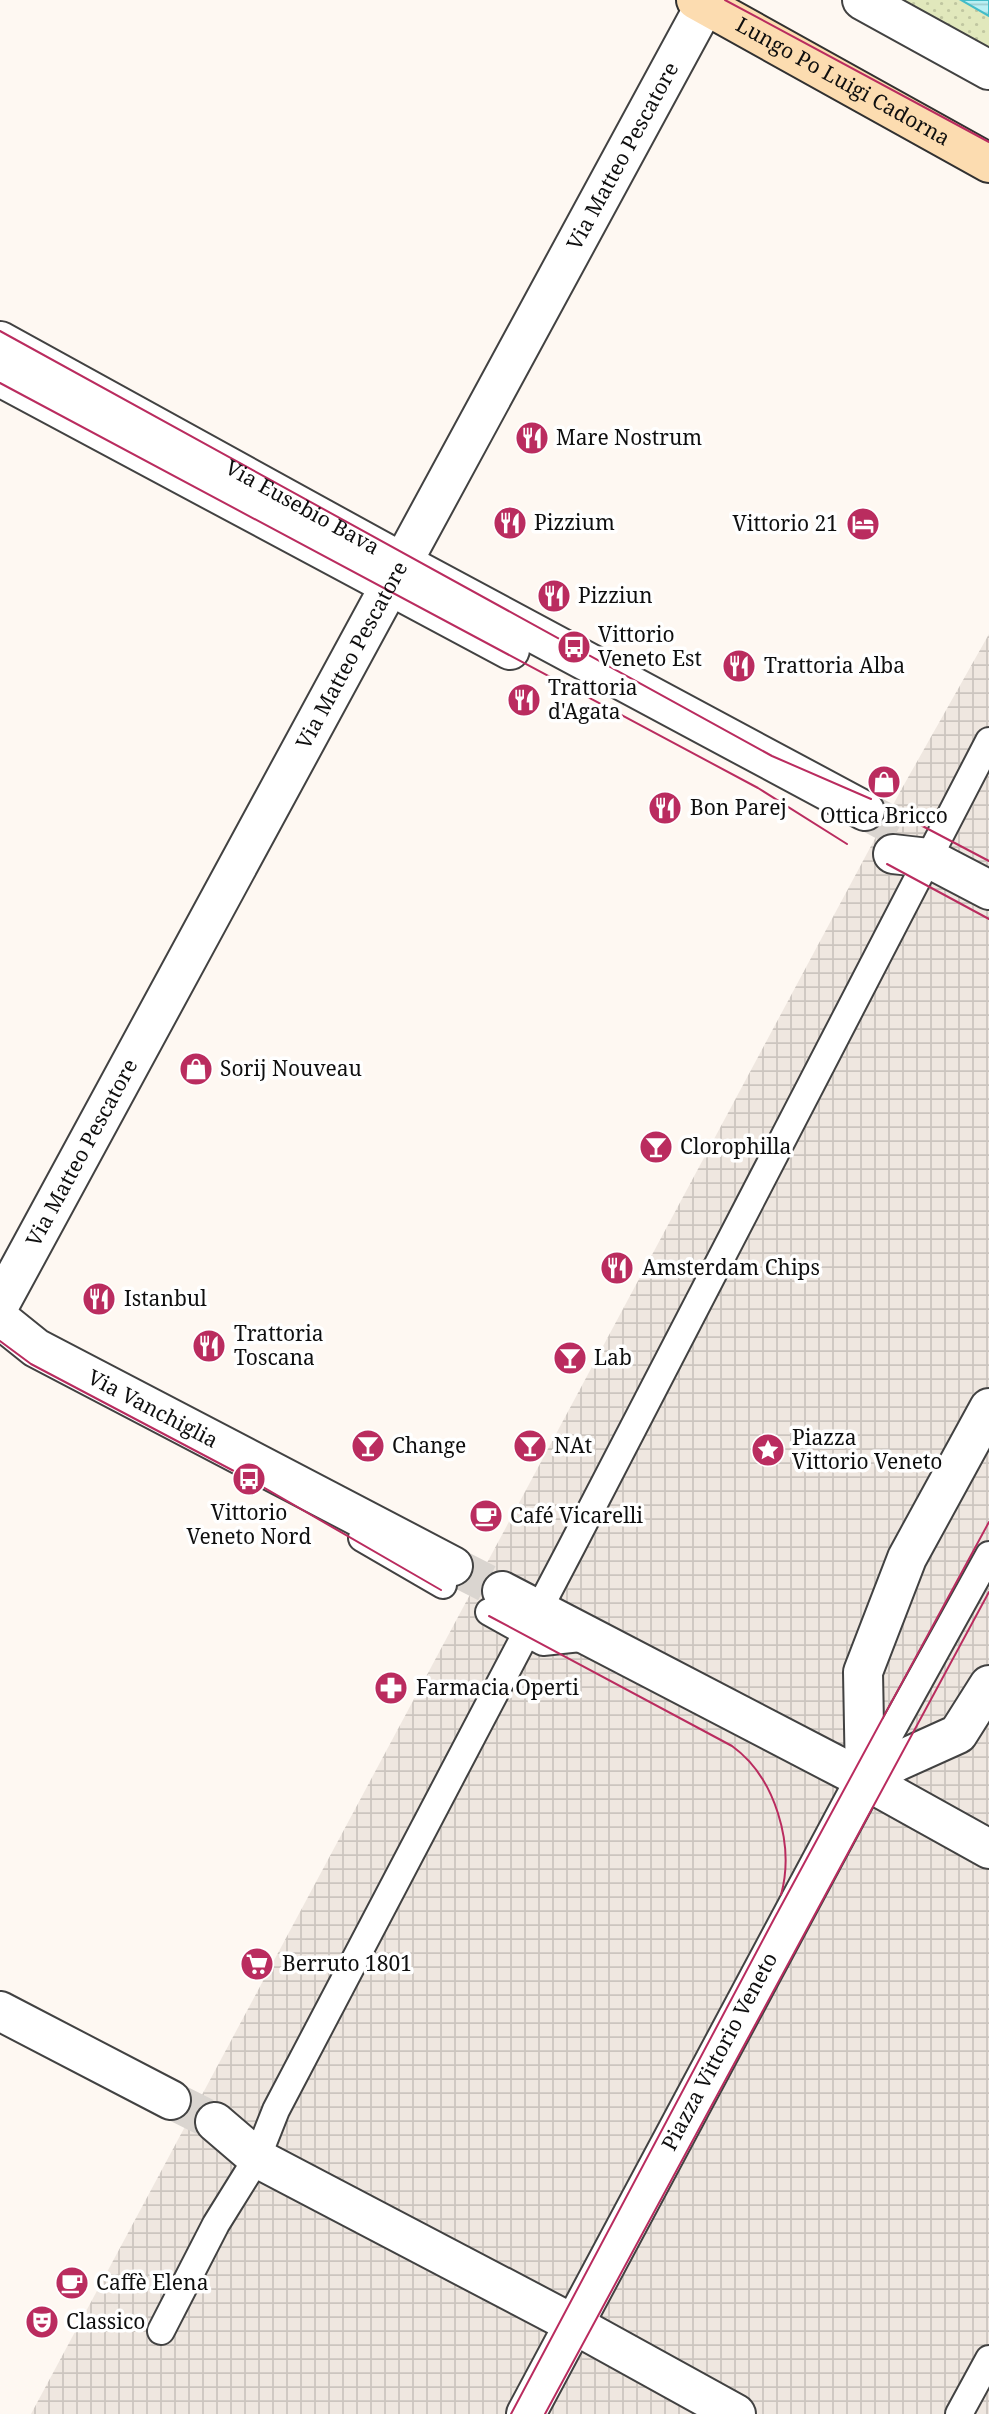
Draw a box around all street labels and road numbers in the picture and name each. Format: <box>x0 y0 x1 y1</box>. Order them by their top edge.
street label: Lungo Po Luigi Cadorna <box>731 10 955 152</box>
street label: Via Matteo Pescatore <box>560 57 684 255</box>
street label: Via Eusebio Bava <box>221 453 385 560</box>
street label: Via Matteo Pescatore <box>289 556 413 754</box>
street label: Via Matteo Pescatore <box>19 1054 143 1251</box>
street label: Via Vanchiglia <box>83 1363 223 1454</box>
street label: Piazza Vittorio Veneto <box>655 1947 783 2155</box>

